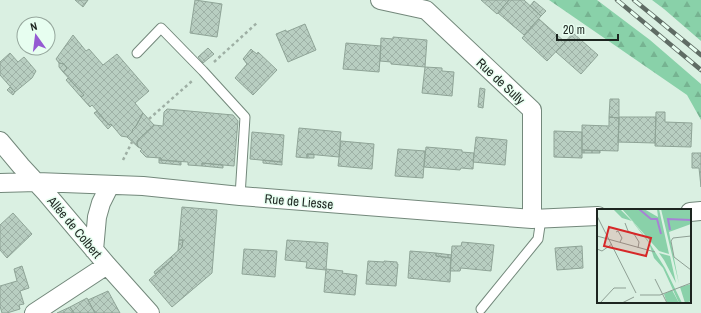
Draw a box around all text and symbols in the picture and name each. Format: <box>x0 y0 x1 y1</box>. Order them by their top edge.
north arrow <box>16 16 56 56</box>
scale bar <box>557 16 618 42</box>
text: N <box>29 19 38 34</box>
text: 20 m <box>563 22 585 38</box>
street label: Rue de Sully <box>473 55 529 109</box>
street label: Rue de Liesse <box>264 190 334 213</box>
street label: Allée de Colbert <box>43 192 106 262</box>
inset map <box>597 209 691 303</box>

